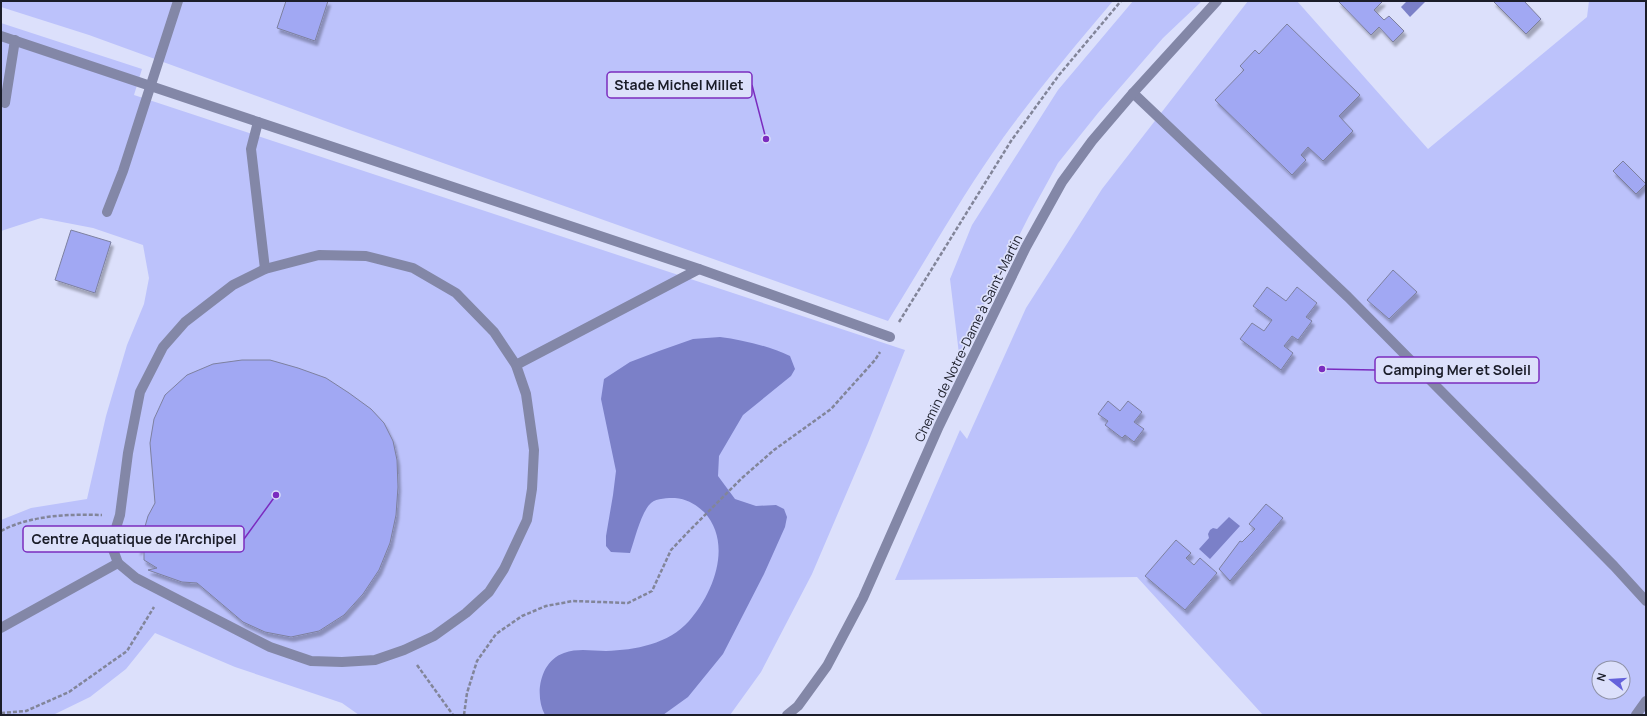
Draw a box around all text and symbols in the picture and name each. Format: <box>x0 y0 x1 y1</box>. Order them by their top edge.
callout: Stade Michel Millet <box>607 72 752 98</box>
text: Stade Michel Millet <box>614 75 744 94</box>
street label: Chemin de Notre-Dame à Saint-Martin <box>910 231 1026 445</box>
callout: Camping Mer et Soleil <box>1375 357 1539 383</box>
text: Camping Mer et Soleil <box>1383 360 1531 379</box>
callout: Centre Aquatique de l'Archipel <box>23 526 244 552</box>
text: Centre Aquatique de l'Archipel <box>31 529 237 548</box>
north arrow <box>1591 660 1631 700</box>
text: N <box>1593 671 1609 683</box>

